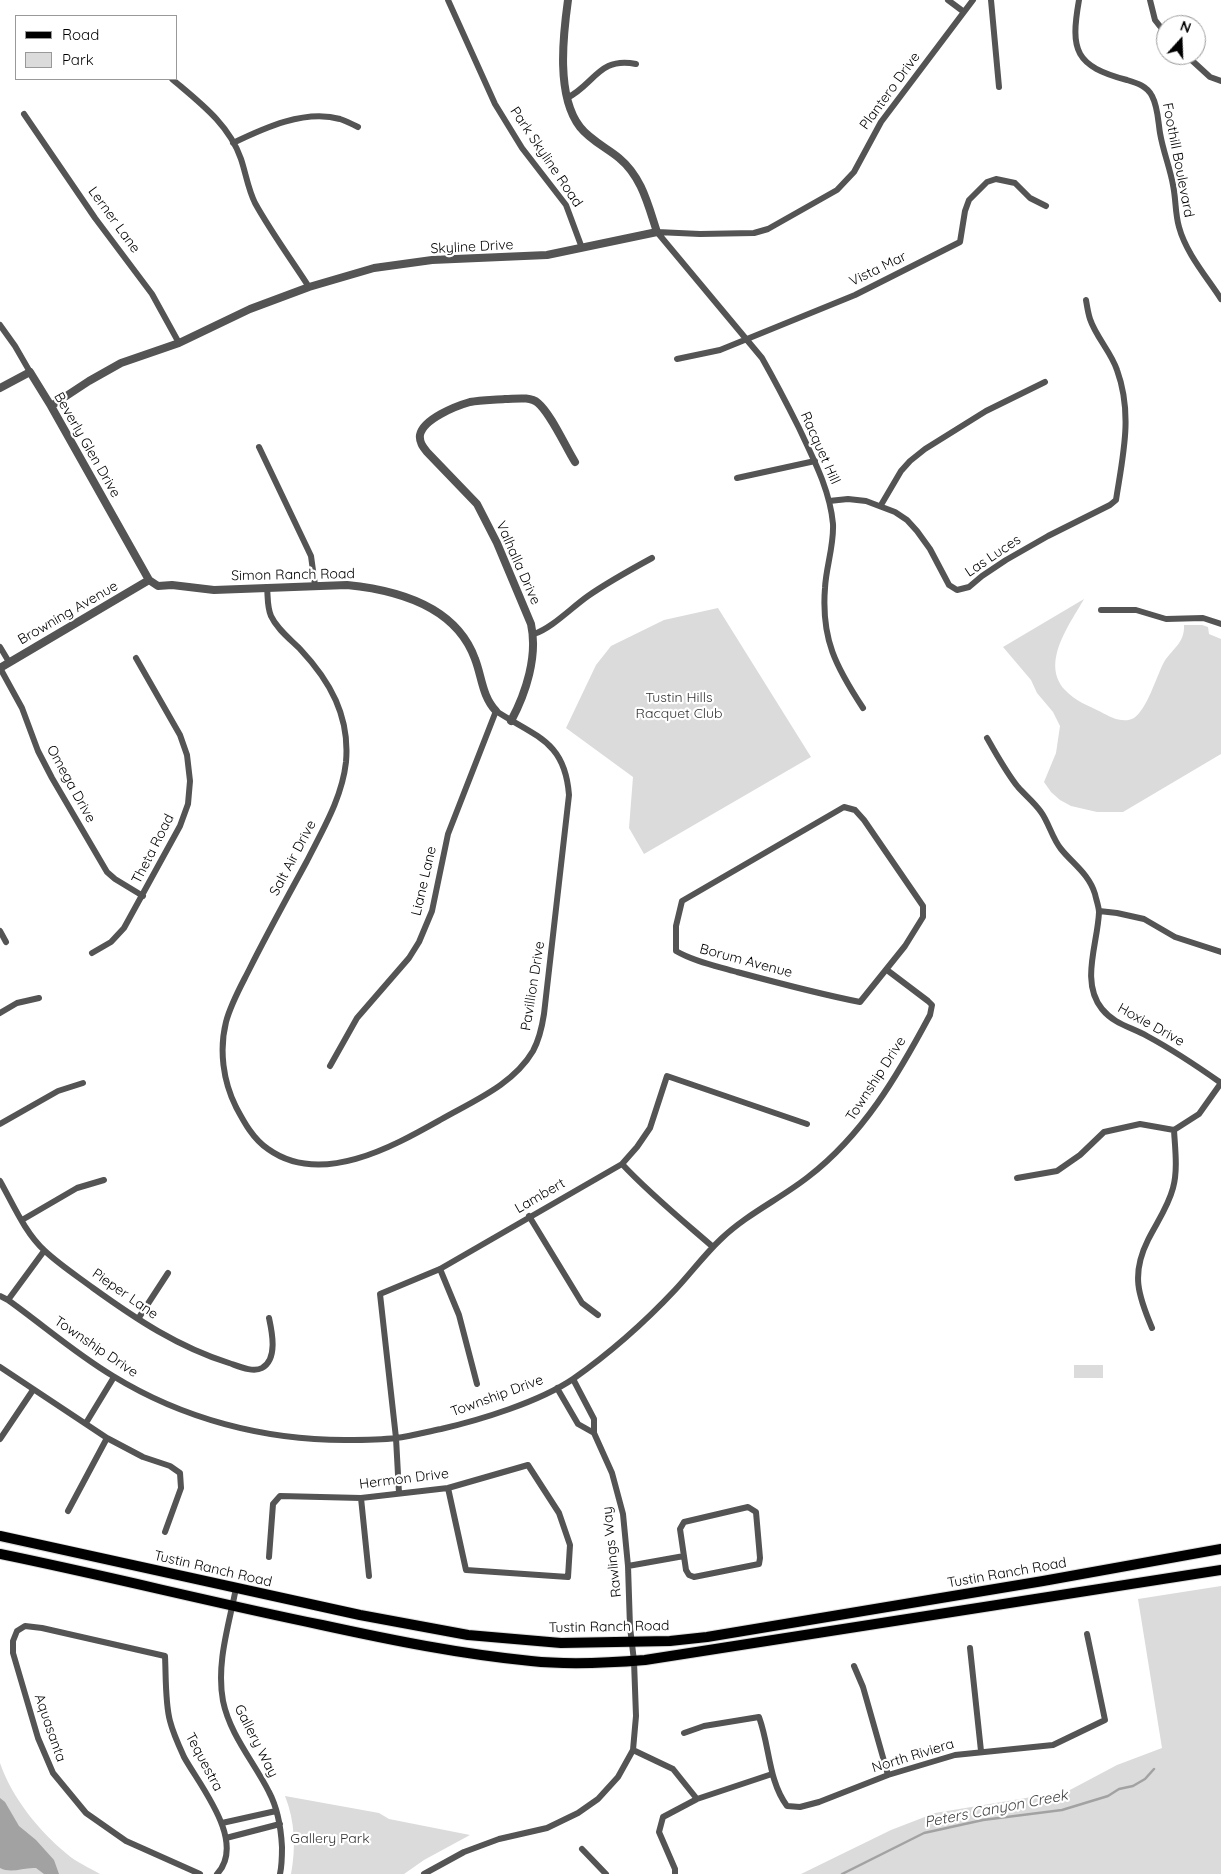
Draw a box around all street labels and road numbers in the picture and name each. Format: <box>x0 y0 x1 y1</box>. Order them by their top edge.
street label: Plantero Drive <box>856 49 924 133</box>
street label: Foothill Boulevard <box>1159 101 1197 219</box>
street label: Park Skyline Road <box>506 104 586 210</box>
street label: Lerner Lane <box>84 184 144 256</box>
street label: Skyline Drive <box>430 236 514 258</box>
street label: Vista Mar <box>847 248 909 290</box>
street label: Beverly Glen Drive <box>50 389 124 501</box>
street label: Racquet Hill <box>797 409 843 487</box>
street label: Valhalla Drive <box>492 519 544 607</box>
street label: Las Luces <box>962 531 1024 581</box>
street label: Simon Ranch Road <box>231 566 355 584</box>
street label: Browning Avenue <box>15 578 121 648</box>
street label: Omega Drive <box>43 742 99 826</box>
street label: Theta Road <box>128 811 178 887</box>
street label: Salt Air Drive <box>266 817 320 899</box>
street label: Liane Lane <box>408 845 440 917</box>
street label: Pavillion Drive <box>518 940 548 1032</box>
street label: Borum Avenue <box>698 941 794 981</box>
street label: Hoxie Drive <box>1115 1000 1187 1050</box>
street label: Township Drive <box>842 1034 910 1124</box>
street label: Lambert <box>512 1175 568 1217</box>
street label: Pieper Lane <box>89 1265 161 1323</box>
street label: Township Drive <box>51 1313 141 1381</box>
street label: Township Drive <box>448 1371 546 1421</box>
street label: Hermon Drive <box>358 1465 450 1493</box>
street label: Rawlings Way <box>599 1506 625 1598</box>
street label: Tustin Ranch Road <box>152 1547 274 1591</box>
street label: Tustin Ranch Road <box>946 1554 1068 1592</box>
street label: Tustin Ranch Road <box>548 1618 670 1636</box>
street label: Aquasanta <box>31 1692 69 1764</box>
street label: Gallery Way <box>230 1702 282 1780</box>
street label: Tequestra <box>182 1730 226 1794</box>
street label: North Riviera <box>870 1736 956 1776</box>

